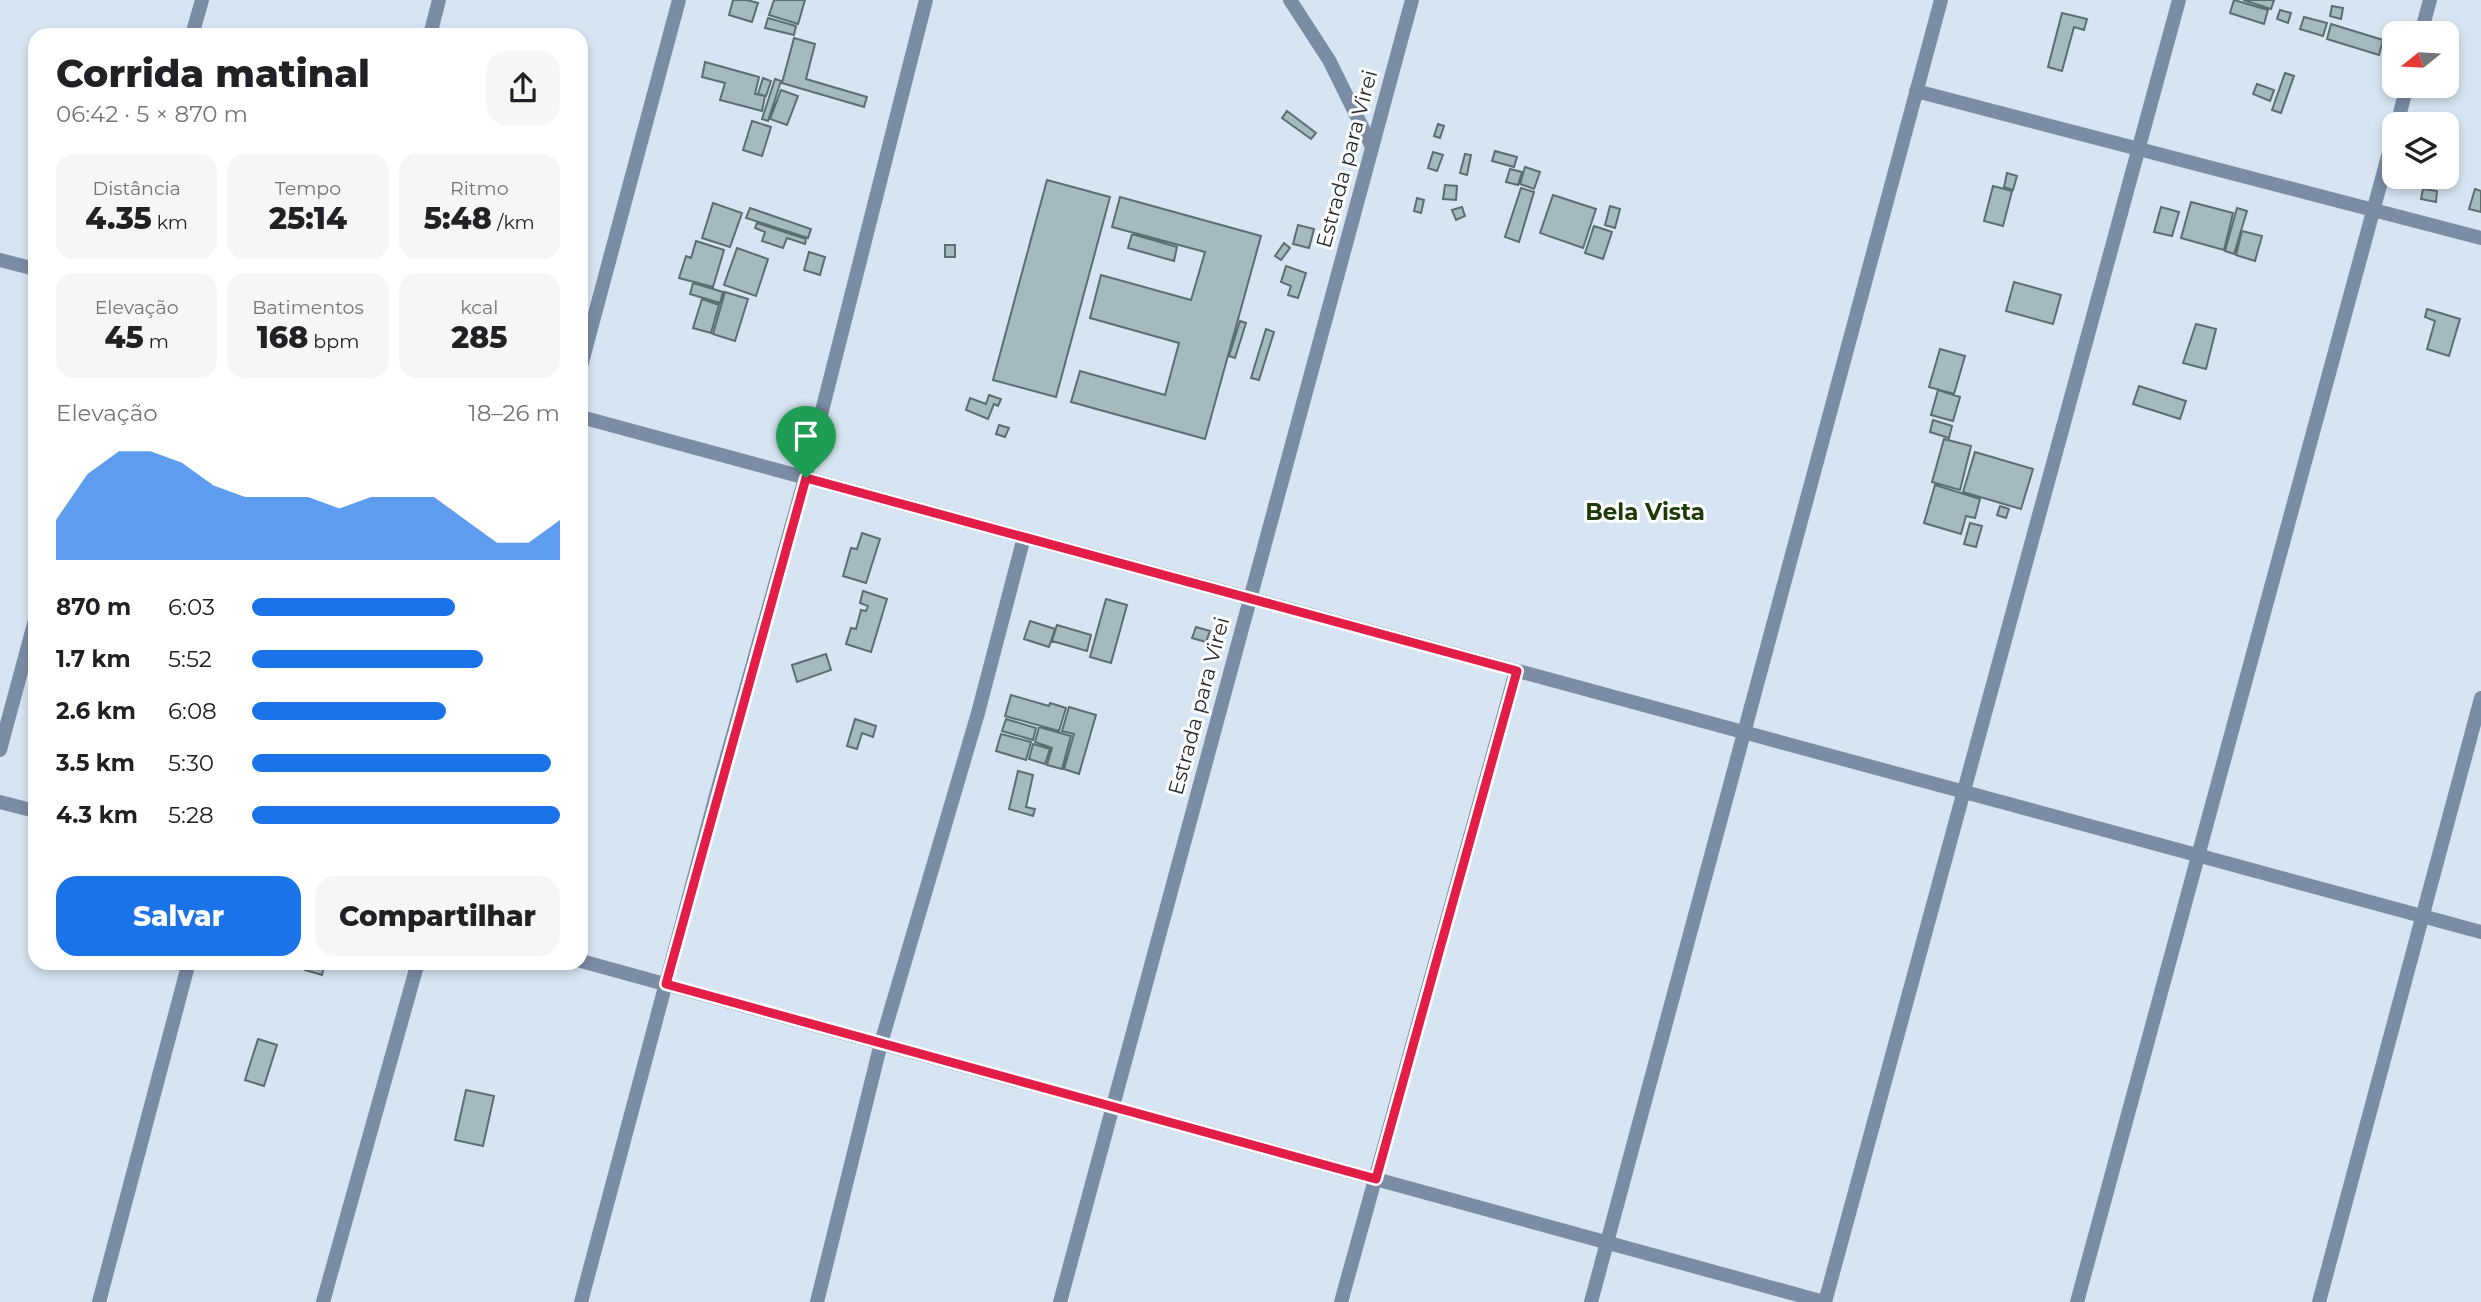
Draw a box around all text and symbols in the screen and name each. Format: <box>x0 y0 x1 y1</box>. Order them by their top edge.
north arrow <box>2382 21 2459 98</box>
map controls <box>2382 21 2459 189</box>
text: Corrida matinal <box>56 50 370 97</box>
button: share <box>486 51 560 125</box>
street label: Estrada para Virei <box>1311 67 1382 251</box>
text: 06:42 · 5 × 870 m <box>56 100 248 128</box>
button: layers <box>2382 112 2459 189</box>
text: Distância <box>92 177 181 200</box>
text: Tempo <box>275 177 341 200</box>
text: Ritmo <box>450 177 509 200</box>
text: 4.35 <box>85 200 152 237</box>
text: 25:14 <box>269 200 347 237</box>
text: 5:48 <box>424 200 492 237</box>
text: km <box>152 211 188 234</box>
text: /km <box>492 211 535 234</box>
text: Elevação <box>95 296 179 319</box>
text: Batimentos <box>252 296 364 319</box>
text: kcal <box>460 296 498 319</box>
text: 45 <box>104 319 144 356</box>
text: 168 <box>257 319 308 356</box>
text: 285 <box>451 319 507 356</box>
text: m <box>144 330 169 353</box>
text: bpm <box>308 330 359 353</box>
text: Elevação <box>56 399 158 427</box>
text: 18–26 m <box>468 399 560 427</box>
pin <box>776 406 836 478</box>
icon: arrive <box>787 417 825 455</box>
district label: Bela Vista <box>1585 498 1705 526</box>
text: 870 m <box>56 593 131 621</box>
text: 6:03 <box>168 593 215 621</box>
street label: Estrada para Virei <box>1163 614 1234 798</box>
text: 1.7 km <box>56 645 131 673</box>
text: 5:52 <box>168 645 212 673</box>
text: 2.6 km <box>56 697 136 725</box>
text: 6:08 <box>168 697 217 725</box>
text: 3.5 km <box>56 749 135 777</box>
text: 5:30 <box>168 749 214 777</box>
text: 4.3 km <box>56 801 138 829</box>
text: 5:28 <box>168 801 214 829</box>
button: Salvar <box>56 876 301 956</box>
button: Compartilhar <box>315 876 560 956</box>

